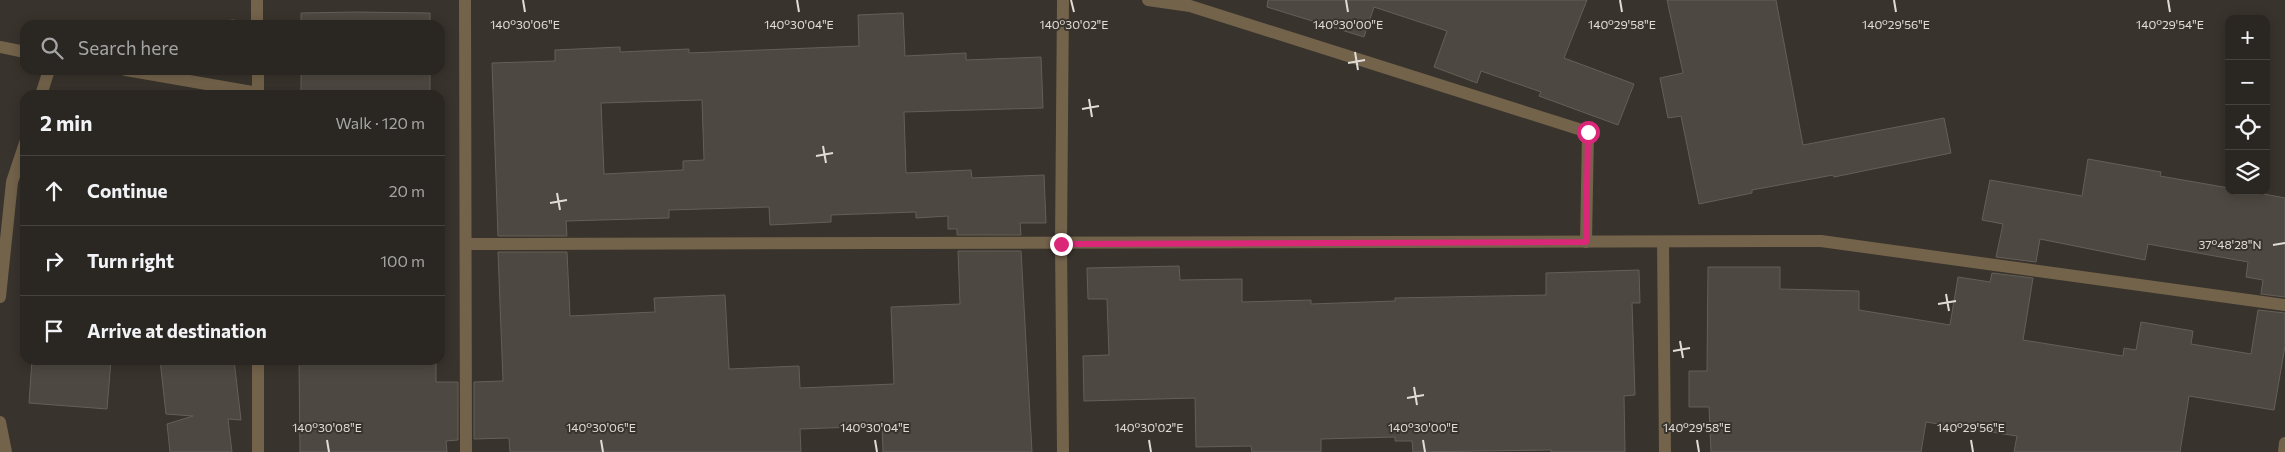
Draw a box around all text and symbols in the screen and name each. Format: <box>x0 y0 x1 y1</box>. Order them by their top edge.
map controls <box>2225 15 2270 195</box>
button: + <box>2225 15 2270 60</box>
text: 140°30'06"E <box>490 17 560 31</box>
text: 140°30'04"E <box>764 17 834 31</box>
text: 140°30'02"E <box>1040 17 1108 31</box>
text: 140°30'00"E <box>1313 17 1383 31</box>
text: 140°29'58"E <box>1588 17 1656 31</box>
text: 140°29'56"E <box>1862 17 1930 31</box>
text: 140°29'54"E <box>2136 17 2204 31</box>
search box <box>20 20 445 75</box>
icon: search <box>38 34 66 62</box>
text: Search here <box>78 36 178 59</box>
button: − <box>2225 60 2270 105</box>
button: locate <box>2225 105 2270 150</box>
text: 2 min <box>40 110 92 135</box>
text: Walk · 120 m <box>335 113 425 132</box>
route start <box>1577 121 1600 144</box>
button: layers <box>2225 150 2270 195</box>
icon: ahead <box>40 177 68 205</box>
text: Continue <box>87 179 167 202</box>
text: 20 m <box>389 181 425 200</box>
route end <box>1050 233 1073 256</box>
text: 37°48'28"N <box>2198 237 2262 251</box>
icon: right <box>40 247 68 275</box>
text: Turn right <box>87 249 174 272</box>
text: 100 m <box>380 251 425 270</box>
icon: arrive <box>40 317 68 345</box>
text: Arrive at destination <box>87 319 267 342</box>
text: 140°30'08"E <box>292 420 362 434</box>
text: 140°30'06"E <box>566 420 636 434</box>
text: 140°30'04"E <box>840 420 910 434</box>
text: 140°30'02"E <box>1115 420 1183 434</box>
text: 140°30'00"E <box>1388 420 1458 434</box>
text: 140°29'58"E <box>1663 420 1731 434</box>
text: 140°29'56"E <box>1937 420 2005 434</box>

